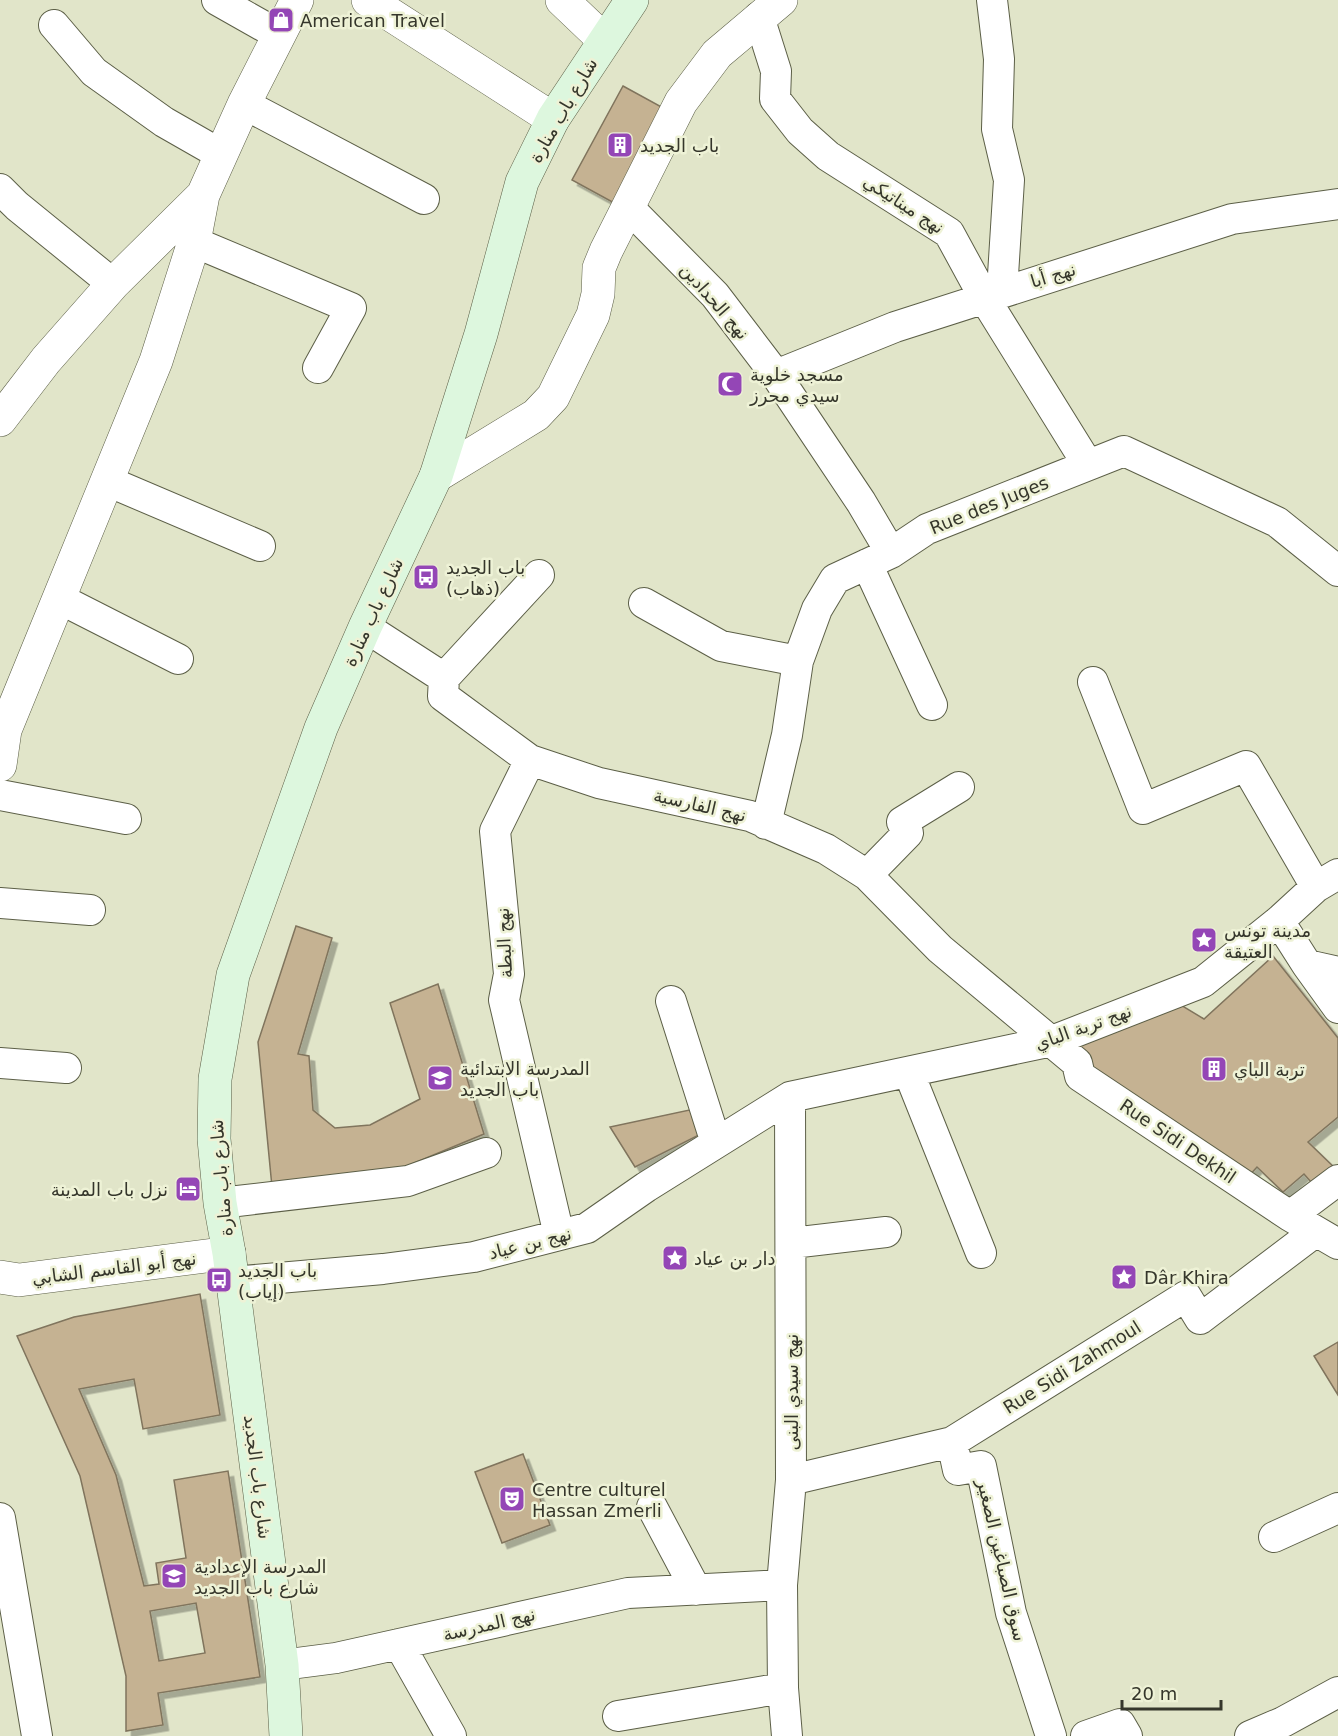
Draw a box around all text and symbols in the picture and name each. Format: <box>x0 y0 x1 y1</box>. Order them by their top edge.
shop icon: American Travel <box>266 5 296 35</box>
place label: American Travel <box>300 10 445 31</box>
street label: شارع باب منارة <box>525 54 602 167</box>
building icon: باب الجديد <box>605 130 635 160</box>
place label: باب الجديد <box>640 135 719 156</box>
street label: نهج ميناتيكي <box>859 170 948 239</box>
street label: نهج أبا <box>1028 257 1078 293</box>
street label: نهج الحدادين <box>676 259 754 344</box>
place label: مسجد خلوية سيدي محرز <box>749 364 844 407</box>
mosque icon: مسجد خلوية سيدي محرز <box>715 369 745 399</box>
street label: Rue des Juges <box>927 472 1051 538</box>
street label: شارع باب منارة <box>339 554 408 670</box>
place label: باب الجديد (ذهاب) <box>446 557 525 599</box>
bus stop icon: باب الجديد (ذهاب) <box>411 562 441 592</box>
street label: نهج الفارسية <box>651 784 748 827</box>
street label: نهج البطة <box>492 907 517 979</box>
place label: مدينة تونس العتيقة <box>1224 920 1311 962</box>
place icon: مدينة تونس العتيقة <box>1189 925 1219 955</box>
street label: نهج تربة الباي <box>1032 1000 1135 1055</box>
building icon: تربة الباي <box>1199 1054 1229 1084</box>
place label: المدرسة الابتدائية باب الجديد <box>460 1058 590 1100</box>
place label: تربة الباي <box>1234 1059 1305 1081</box>
school or university icon: المدرسة الابتدائية باب الجديد <box>425 1063 455 1093</box>
street label: Rue Sidi Dekhil <box>1116 1094 1240 1188</box>
street label: شارع باب منارة <box>205 1118 238 1237</box>
hotel icon: نزل باب المدينة <box>173 1174 203 1204</box>
place label: نزل باب المدينة <box>51 1179 168 1201</box>
street label: نهج بن عياد <box>486 1223 574 1264</box>
place icon: دار بن عياد <box>660 1243 690 1273</box>
street label: نهج أبو القاسم الشابي <box>30 1246 198 1290</box>
place label: دار بن عياد <box>694 1248 776 1270</box>
place label: باب الجديد (إياب) <box>238 1260 317 1302</box>
place icon: Dâr Khira <box>1109 1262 1139 1292</box>
bus stop icon: باب الجديد (إياب) <box>204 1265 234 1295</box>
place label: Dâr Khira <box>1144 1267 1229 1288</box>
street label: Rue Sidi Zahmoul <box>999 1316 1145 1418</box>
street label: نهج سيدي البنى <box>781 1334 803 1450</box>
street label: شارع باب الجديد <box>239 1414 276 1540</box>
street label: سوق الصباغين الصغير <box>972 1476 1031 1643</box>
place label: Centre culturel Hassan Zmerli <box>532 1479 666 1521</box>
theatre icon: Centre culturel Hassan Zmerli <box>497 1484 527 1514</box>
place label: المدرسة الإعدادية شارع باب الجديد <box>194 1556 327 1599</box>
school or university icon: المدرسة الإعدادية شارع باب الجديد <box>159 1561 189 1591</box>
street label: نهج المدرسة <box>441 1603 538 1646</box>
scale bar <box>1122 1673 1221 1711</box>
text: 20 m <box>1131 1683 1177 1704</box>

